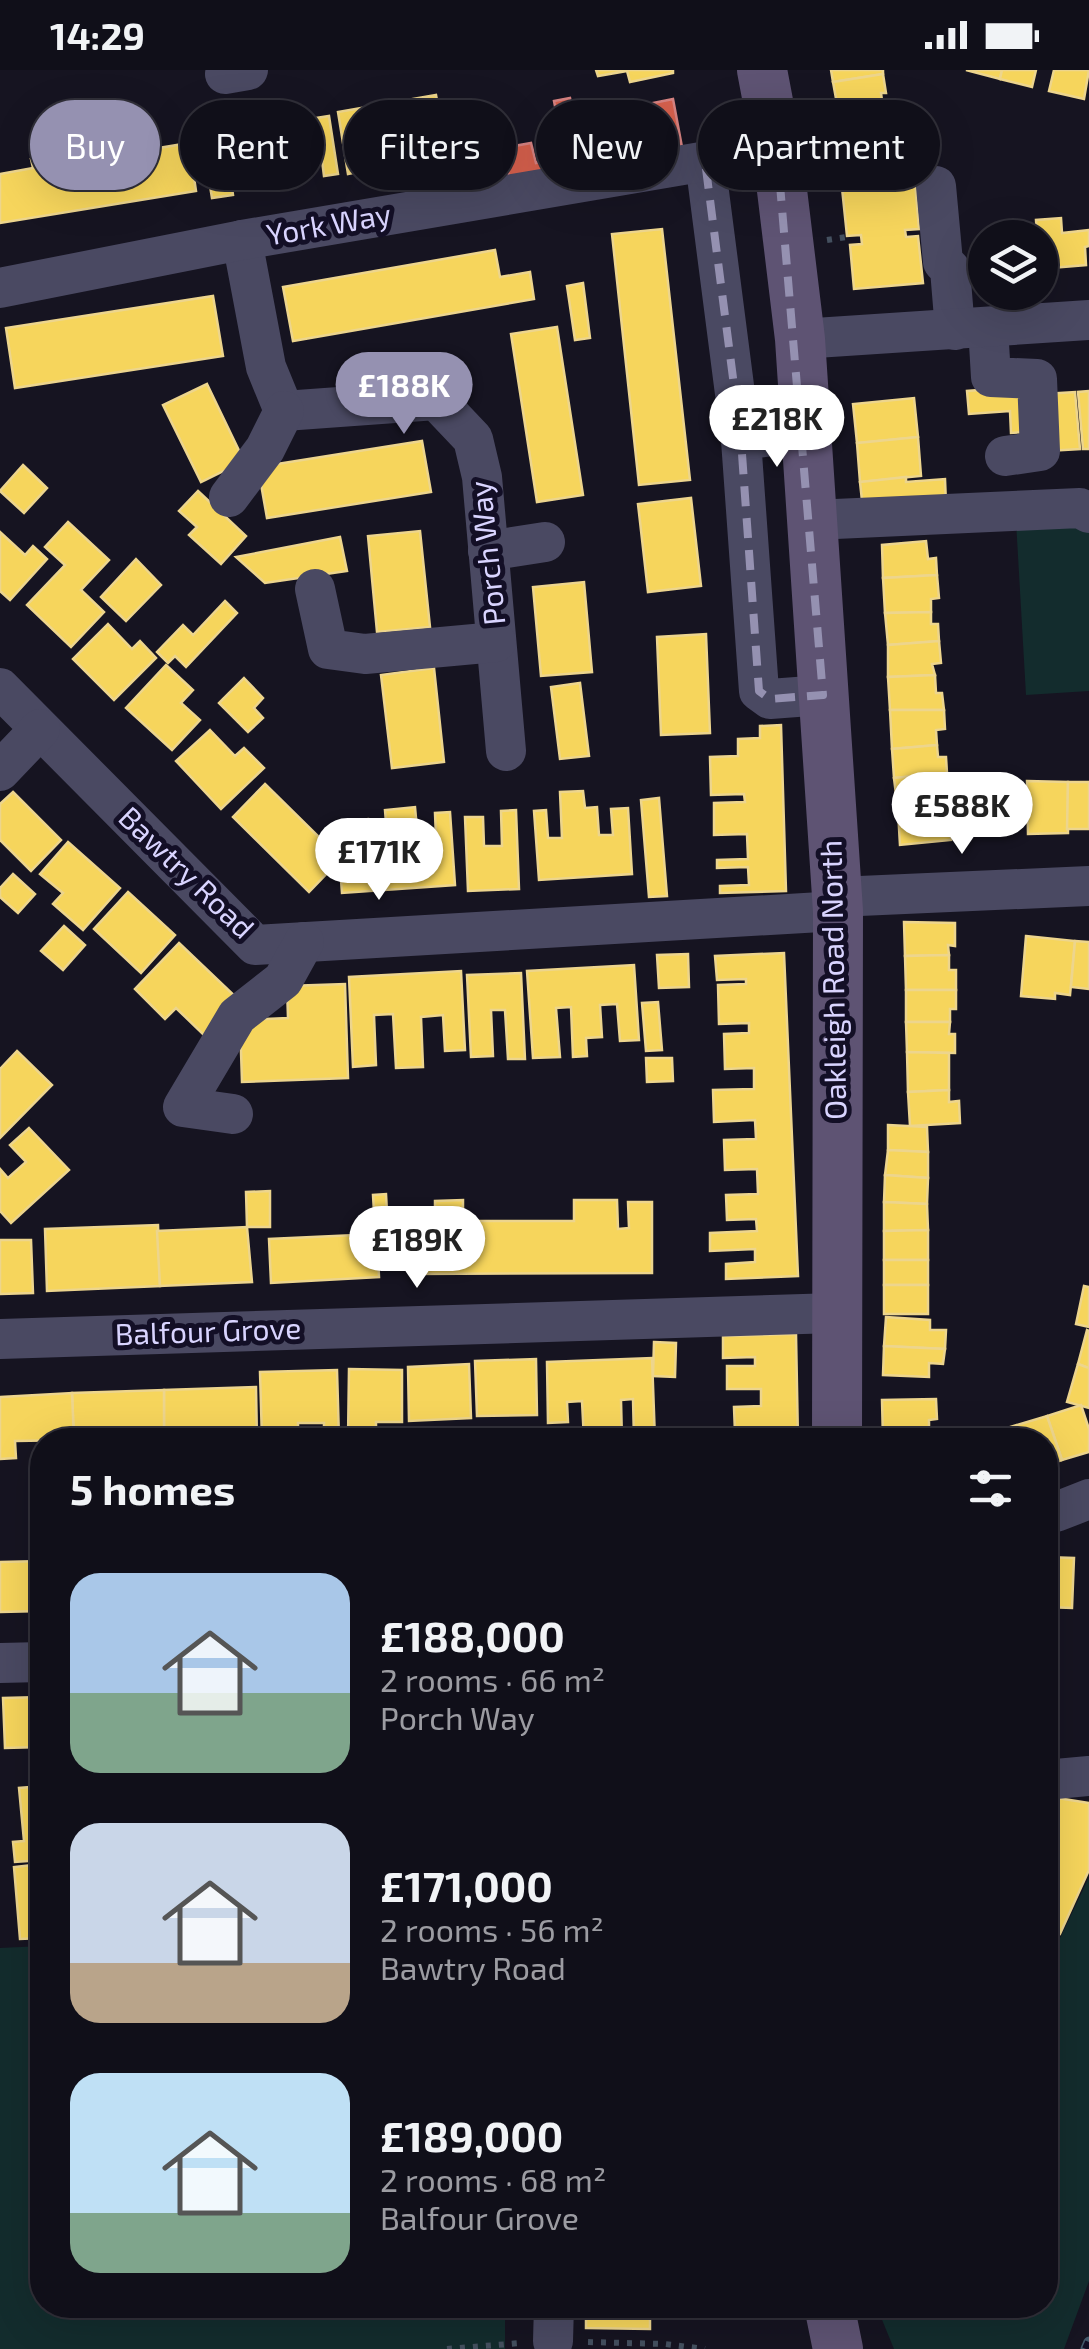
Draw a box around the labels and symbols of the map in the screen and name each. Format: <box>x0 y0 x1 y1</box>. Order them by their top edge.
street label: York Way <box>264 194 394 252</box>
pin: £188K <box>334 352 474 437</box>
pin: £218K <box>707 385 847 470</box>
street label: Porch Way <box>461 479 511 627</box>
pin: £588K <box>892 772 1032 857</box>
street label: Bawtry Road <box>112 798 263 945</box>
pin: £171K <box>309 818 449 903</box>
street label: Oakleigh Road North <box>812 840 852 1120</box>
pin: £189K <box>347 1206 487 1291</box>
street label: Balfour Grove <box>114 1309 302 1351</box>

